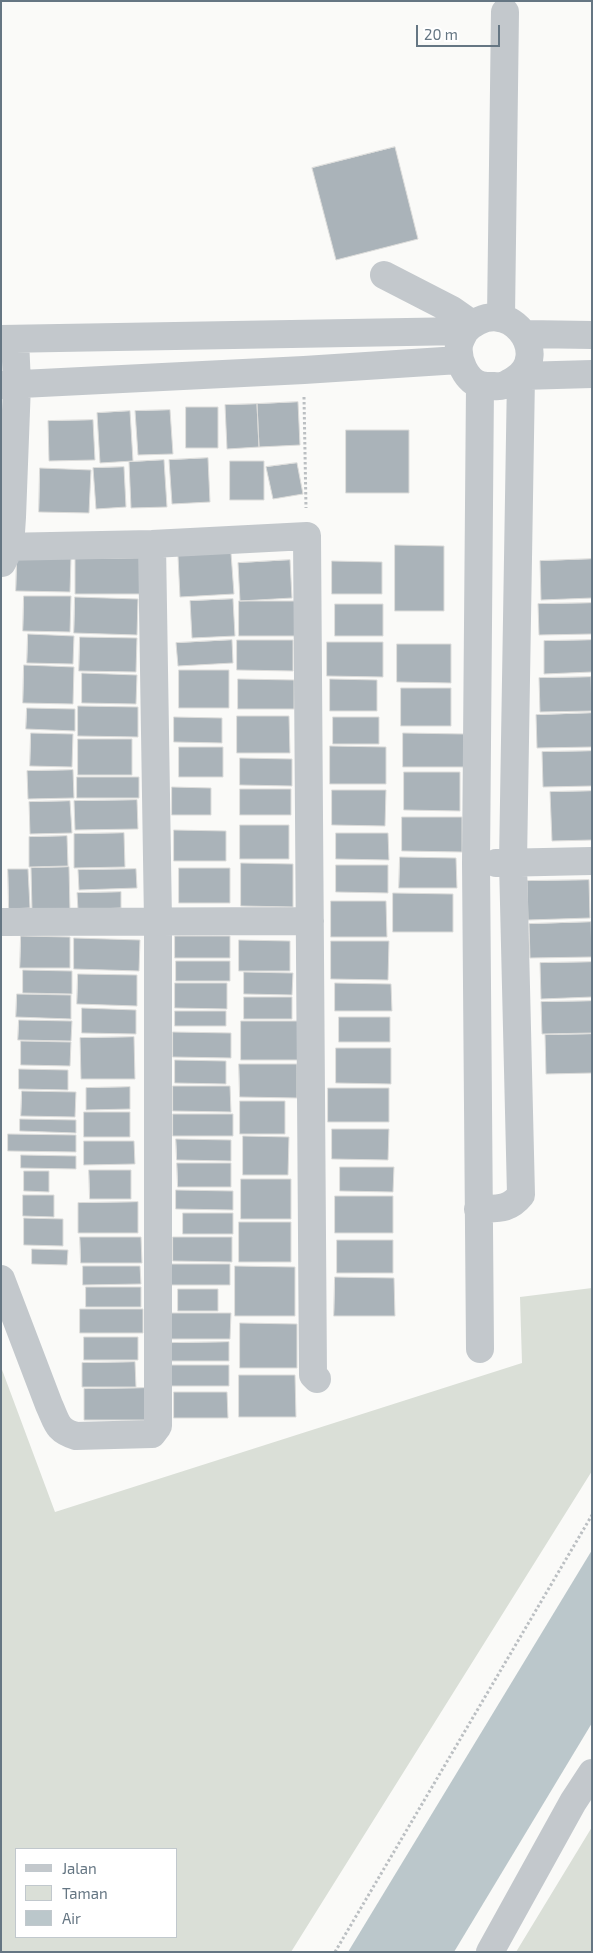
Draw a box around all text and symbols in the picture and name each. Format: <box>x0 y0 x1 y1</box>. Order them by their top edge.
scale bar <box>418 15 502 47</box>
text: 20 m <box>424 25 458 43</box>
legend <box>15 1848 178 1938</box>
text: Jalan <box>62 1859 97 1877</box>
text: Taman <box>62 1884 108 1902</box>
text: Air <box>62 1909 81 1927</box>

